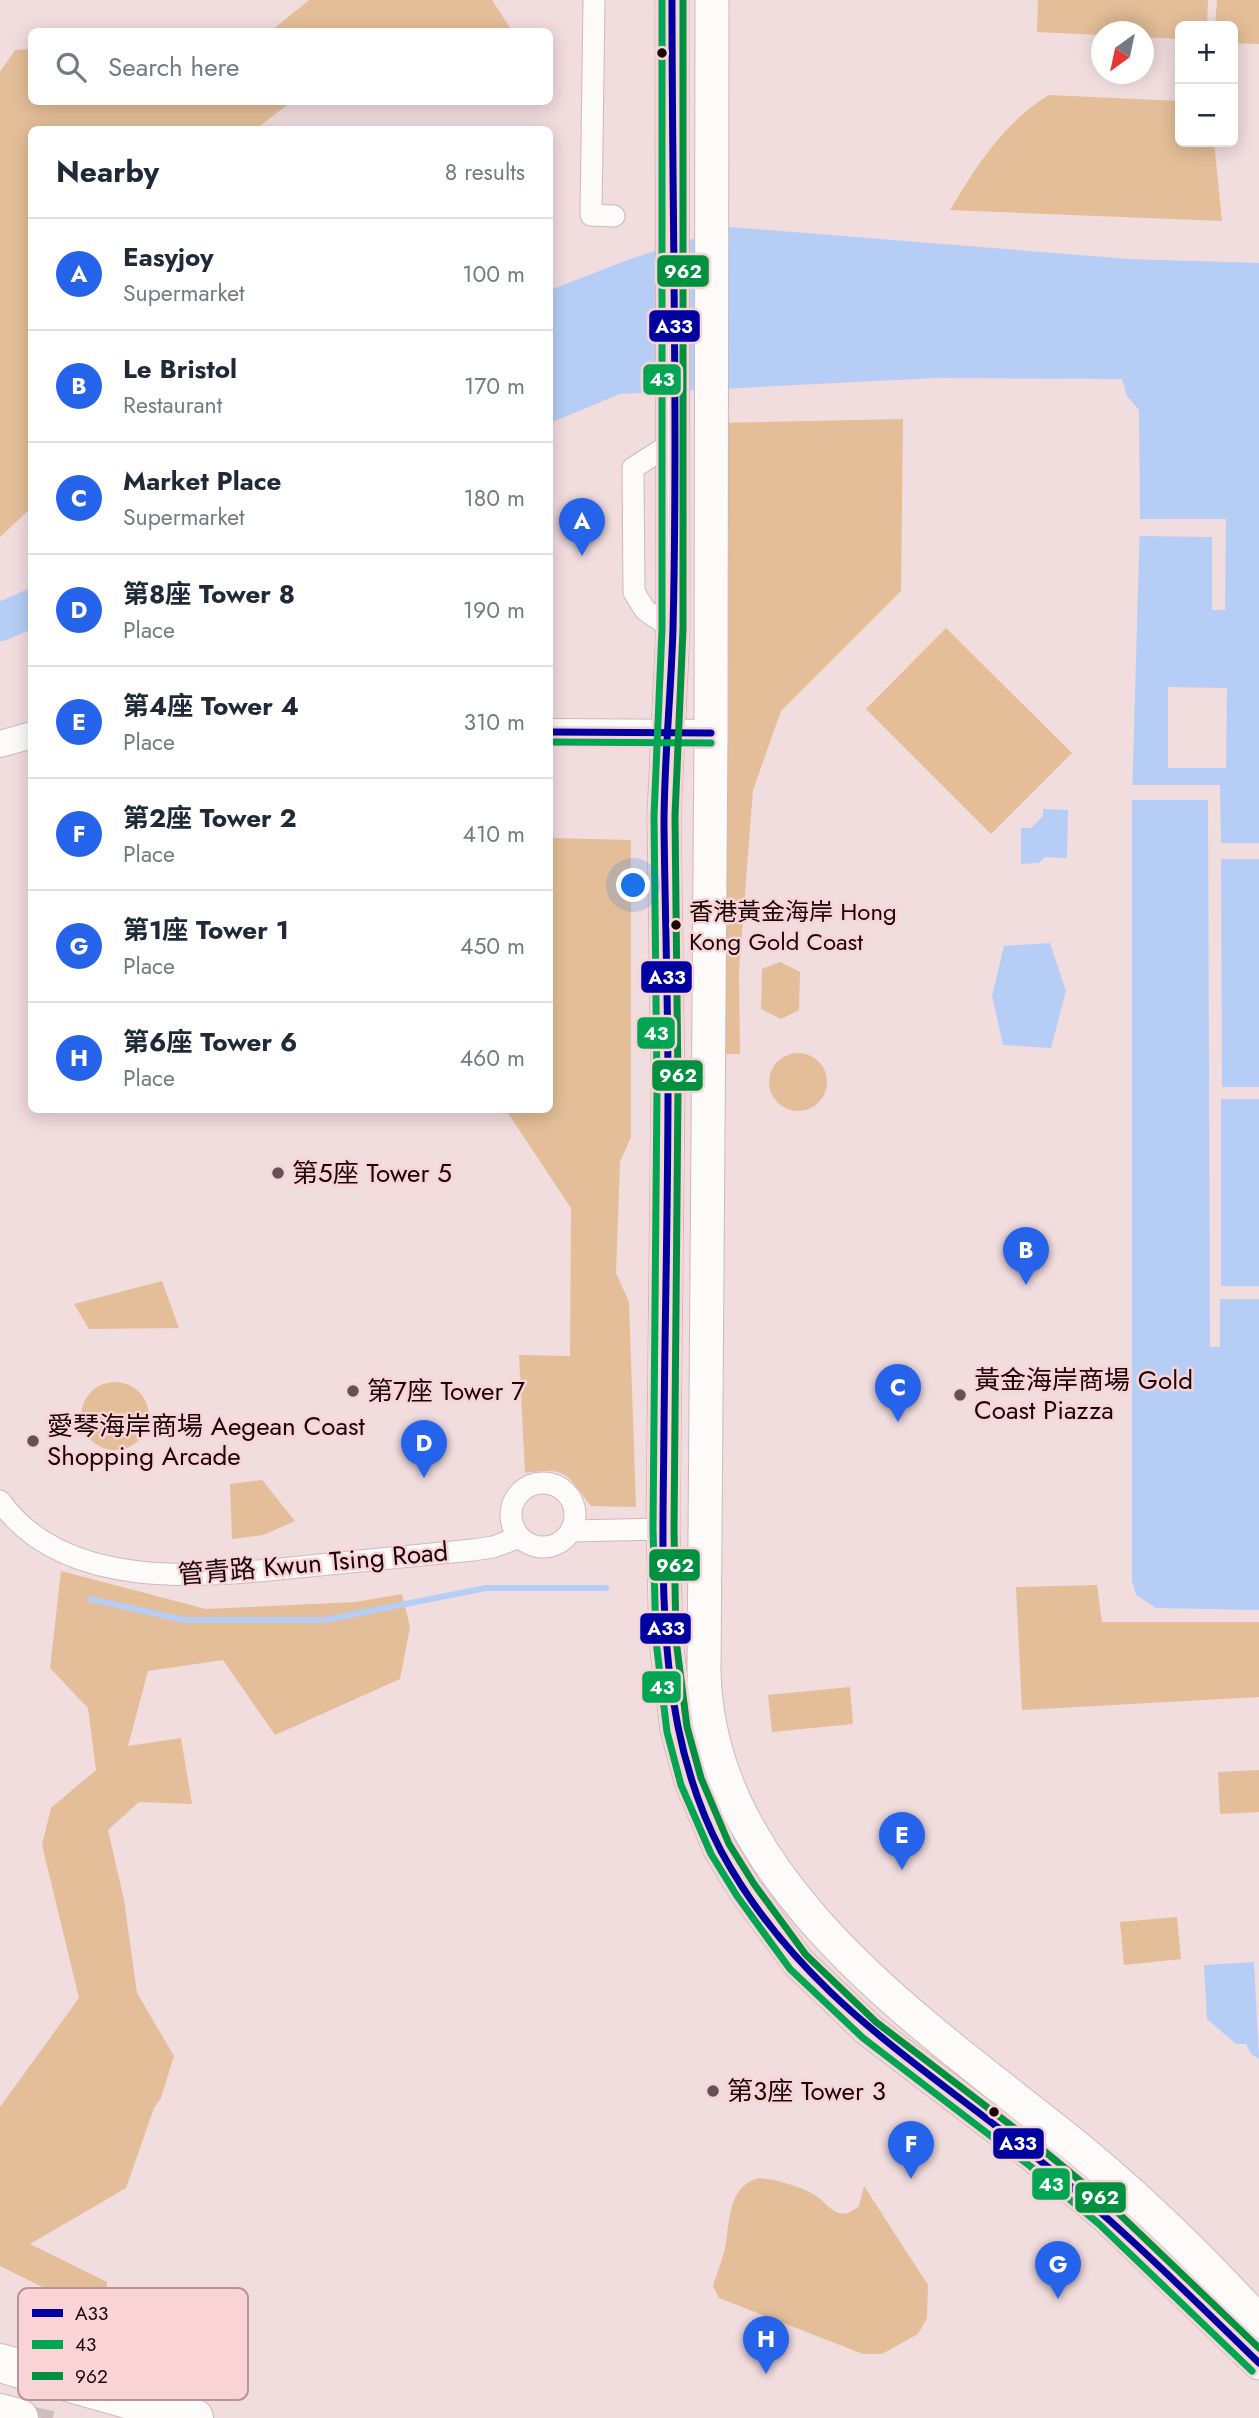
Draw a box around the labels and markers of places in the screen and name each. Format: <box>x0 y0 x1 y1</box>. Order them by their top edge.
unlabelled marker <box>655 46 669 60</box>
pin: A <box>559 498 605 556</box>
place label: 香港黃金海岸 Hong Kong Gold Coast <box>689 894 897 959</box>
marker: 香港黃金海岸 Hong Kong Gold Coast <box>669 918 683 932</box>
place label: 第5座 Tower 5 <box>292 1154 452 1192</box>
marker: 第5座 Tower 5 <box>270 1165 286 1181</box>
pin: B <box>1003 1227 1049 1285</box>
place label: 黃金海岸商場 Gold Coast Piazza <box>974 1361 1193 1429</box>
pin: C <box>875 1364 921 1422</box>
place label: 第7座 Tower 7 <box>367 1372 525 1410</box>
marker: 第7座 Tower 7 <box>345 1383 361 1399</box>
marker: 黃金海岸商場 Gold Coast Piazza <box>952 1387 968 1403</box>
place label: 愛琴海岸商場 Aegean Coast Shopping Arcade <box>47 1407 366 1475</box>
pin: D <box>401 1420 447 1478</box>
marker: 愛琴海岸商場 Aegean Coast Shopping Arcade <box>25 1433 41 1449</box>
pin: E <box>879 1812 925 1870</box>
place label: 第3座 Tower 3 <box>727 2072 886 2110</box>
marker: 第3座 Tower 3 <box>705 2083 721 2099</box>
unlabelled marker <box>987 2105 1001 2119</box>
pin: F <box>888 2121 934 2179</box>
pin: G <box>1035 2241 1081 2299</box>
pin: H <box>743 2316 789 2374</box>

